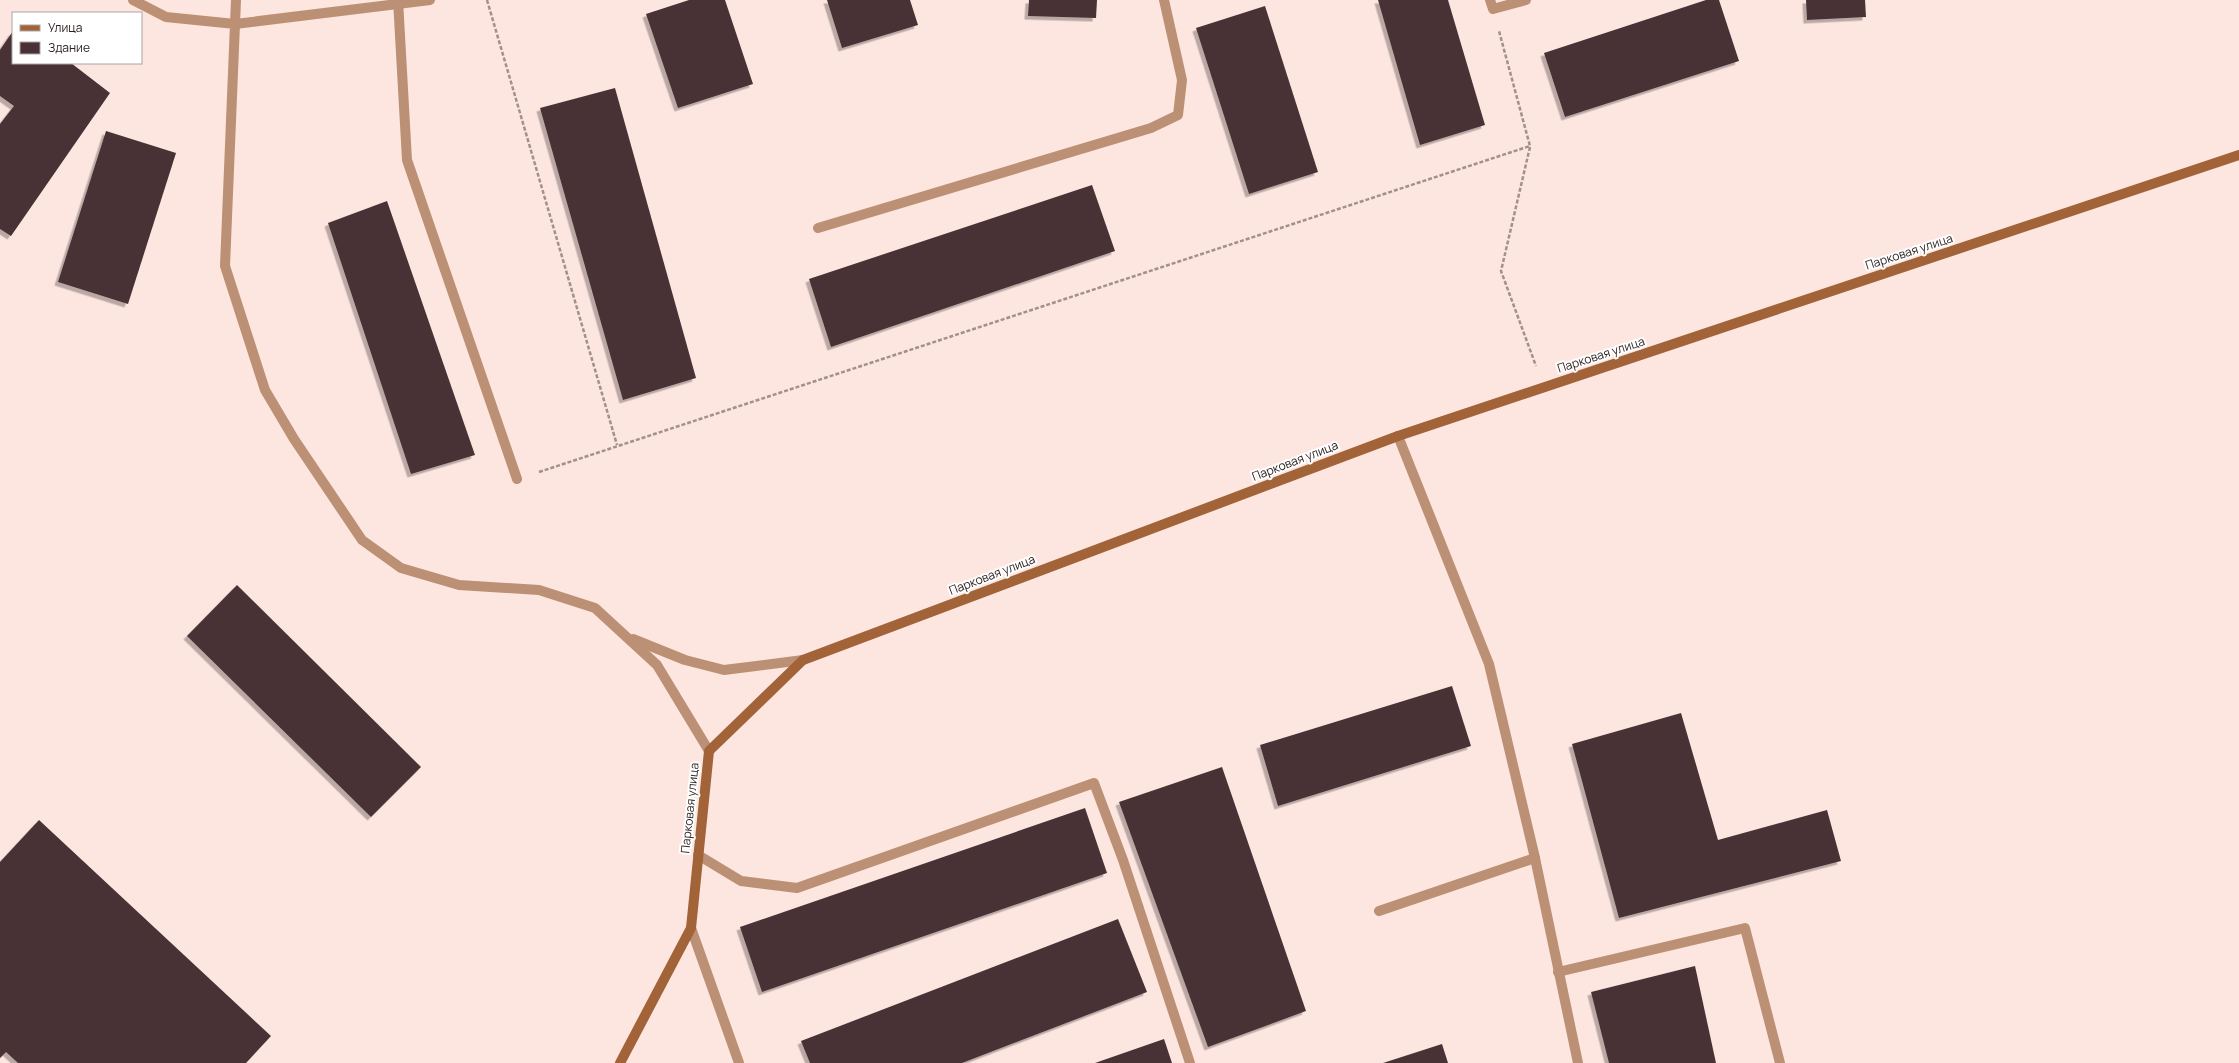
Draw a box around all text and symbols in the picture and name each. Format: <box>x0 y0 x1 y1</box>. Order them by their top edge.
legend <box>12 12 142 64</box>
text: Улица <box>48 19 82 36</box>
text: Здание <box>48 39 90 56</box>
street label: Парковая улица <box>1863 229 1955 274</box>
street label: Парковая улица <box>1555 332 1647 377</box>
street label: Парковая улица <box>1249 436 1340 485</box>
street label: Парковая улица <box>946 550 1037 599</box>
street label: Парковая улица <box>676 762 703 854</box>

